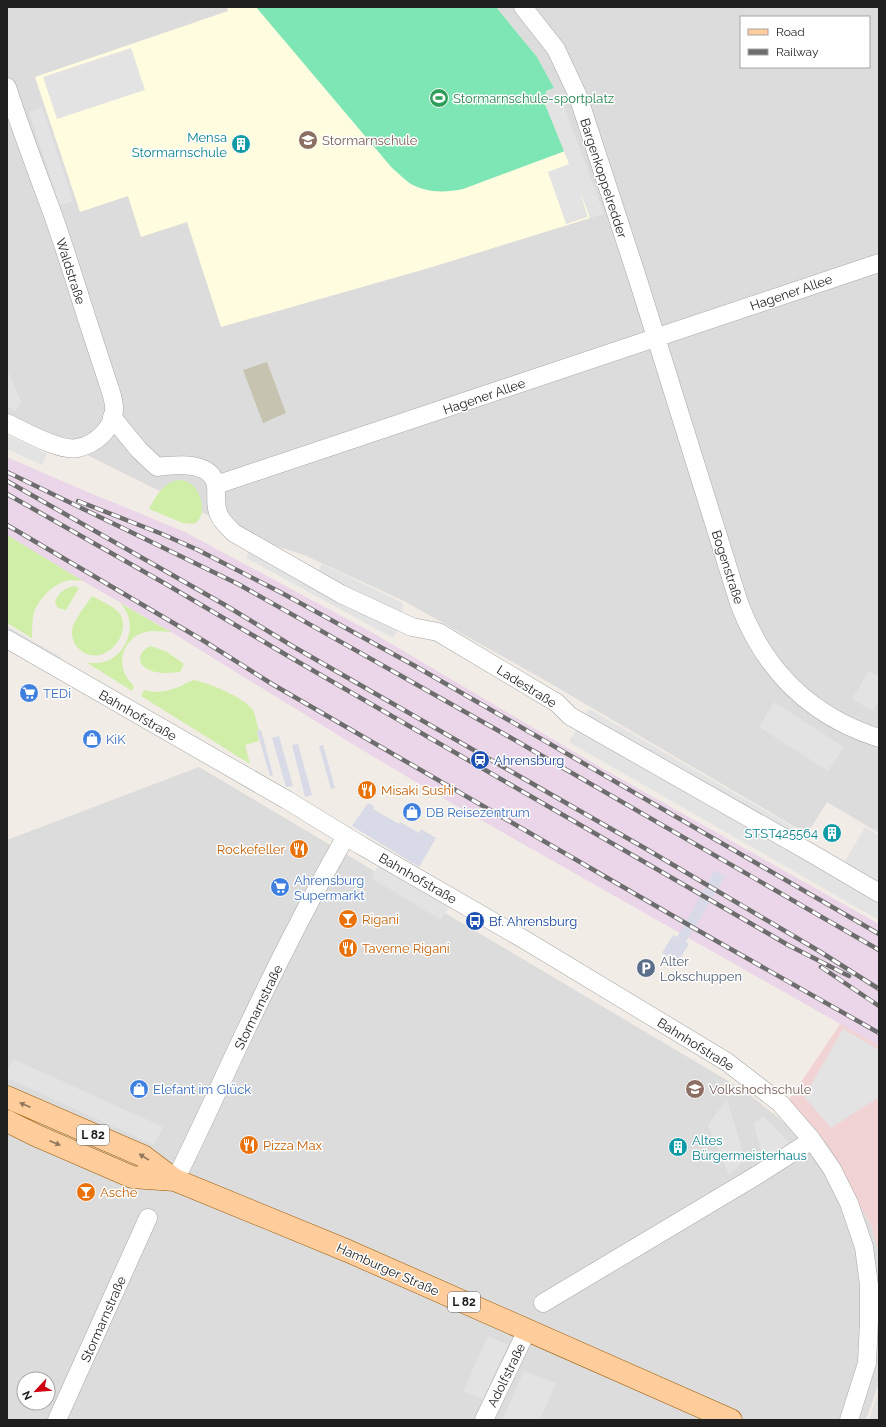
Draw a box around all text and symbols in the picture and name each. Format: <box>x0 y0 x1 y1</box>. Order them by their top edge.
legend <box>740 16 870 68</box>
text: Road <box>776 25 805 39</box>
text: Railway <box>776 45 819 59</box>
sports icon: Stormarnschule-sportplatz <box>428 87 450 109</box>
place label: Stormarnschule-sportplatz <box>453 91 614 106</box>
street label: Bargenkoppelredder <box>577 116 630 240</box>
school or university icon: Stormarnschule <box>297 129 319 151</box>
place label: Mensa Stormarnschule <box>132 130 227 160</box>
building icon: Mensa Stormarnschule <box>230 133 252 155</box>
place label: Stormarnschule <box>322 133 418 148</box>
street label: Waldstraße <box>53 236 88 306</box>
street label: Hagener Allee <box>748 271 835 314</box>
street label: Hagener Allee <box>441 375 528 418</box>
street label: Bogenstraße <box>709 528 747 606</box>
street label: Ladestraße <box>494 662 560 711</box>
supermarket icon: TEDi <box>18 682 40 704</box>
place label: TEDi <box>43 686 71 701</box>
street label: Bahnhofstraße <box>96 687 180 744</box>
shop icon: KiK <box>81 728 103 750</box>
place label: KiK <box>106 732 126 747</box>
station icon: Ahrensburg <box>469 749 491 771</box>
place label: Ahrensburg <box>494 753 564 768</box>
restaurant icon: Misaki Sushi <box>356 779 378 801</box>
place label: Misaki Sushi <box>381 783 454 798</box>
shop icon: DB Reisezentrum <box>401 801 423 823</box>
place label: DB Reisezentrum <box>426 805 530 820</box>
building icon: STST425564 <box>821 822 843 844</box>
place label: STST425564 <box>744 826 818 841</box>
restaurant icon: Rockefeller <box>288 838 310 860</box>
place label: Rockefeller <box>217 842 285 857</box>
street label: Bahnhofstraße <box>376 850 460 907</box>
place label: Ahrensburg Supermarkt <box>294 873 365 903</box>
supermarket icon: Ahrensburg Supermarkt <box>269 876 291 898</box>
bar icon: Rigani <box>337 908 359 930</box>
bus stop icon: Bf. Ahrensburg <box>464 910 486 932</box>
place label: Rigani <box>362 912 399 927</box>
place label: Bf. Ahrensburg <box>489 914 577 929</box>
restaurant icon: Taverne Rigani <box>337 937 359 959</box>
place label: Taverne Rigani <box>362 941 450 956</box>
place label: Alter Lokschuppen <box>660 954 742 984</box>
parking icon: Alter Lokschuppen <box>635 957 657 979</box>
street label: Stormarnstraße <box>231 962 286 1052</box>
street label: Bahnhofstraße <box>655 1015 737 1074</box>
shop icon: Elefant im Glück <box>128 1078 150 1100</box>
school or university icon: Volkshochschule <box>684 1078 706 1100</box>
place label: Elefant im Glück <box>153 1082 251 1097</box>
place label: Volkshochschule <box>709 1082 812 1097</box>
one-way arrow <box>19 1102 30 1108</box>
road number: L 82 <box>77 1125 109 1145</box>
place label: Altes Bürgermeisterhaus <box>692 1133 807 1163</box>
restaurant icon: Pizza Max <box>238 1134 260 1156</box>
building icon: Altes Bürgermeisterhaus <box>667 1136 689 1158</box>
place label: Pizza Max <box>263 1138 323 1153</box>
one-way arrow <box>49 1141 61 1147</box>
one-way arrow <box>138 1154 150 1161</box>
bar icon: Asche <box>75 1181 97 1203</box>
place label: Asche <box>100 1185 138 1200</box>
street label: Hamburger Straße <box>334 1240 442 1299</box>
street label: Stormarnstraße <box>78 1274 129 1365</box>
road number: L 82 <box>448 1292 480 1312</box>
street label: Adolfstraße <box>485 1340 529 1410</box>
north arrow <box>16 1371 56 1411</box>
text: N <box>20 1389 35 1402</box>

